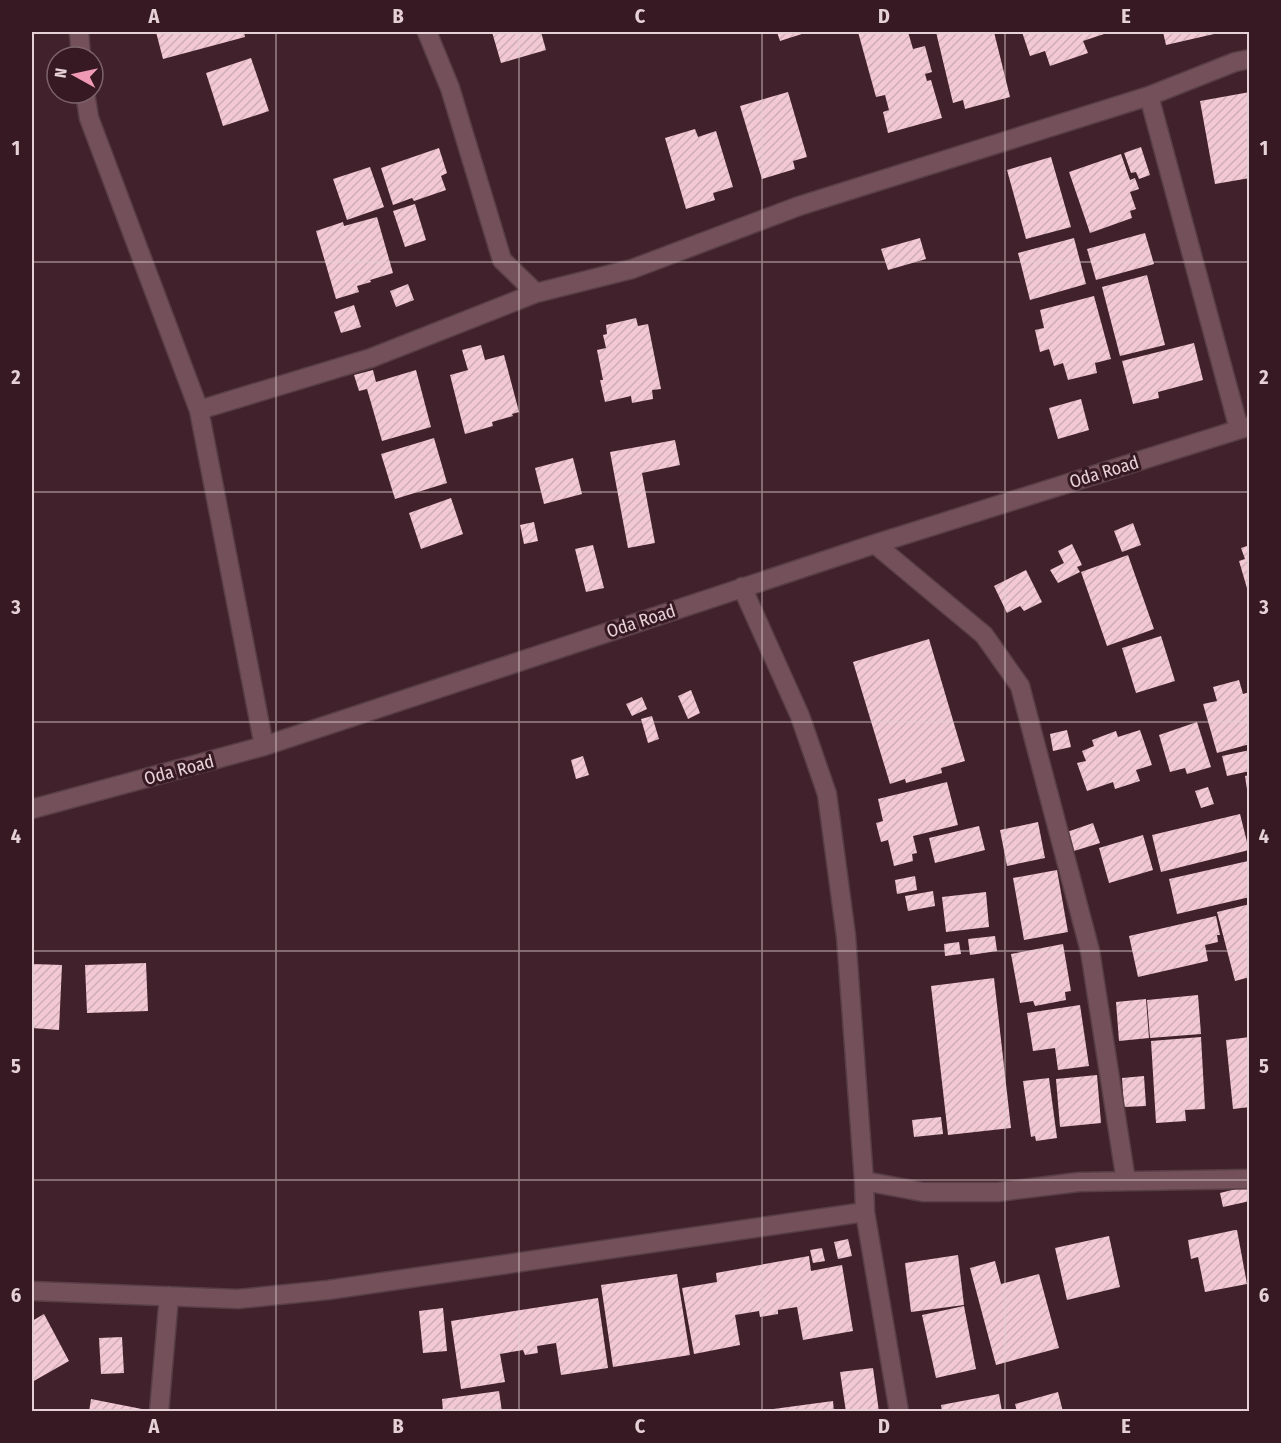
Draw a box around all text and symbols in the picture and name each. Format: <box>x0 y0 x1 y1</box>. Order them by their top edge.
text: A <box>148 4 161 28</box>
text: B <box>392 4 404 28</box>
text: C <box>635 4 646 28</box>
text: D <box>878 4 890 28</box>
text: E <box>1121 4 1131 28</box>
north arrow <box>45 45 105 105</box>
text: N <box>51 67 71 79</box>
text: 1 <box>12 136 20 160</box>
text: 1 <box>1260 136 1268 160</box>
text: 2 <box>10 365 21 389</box>
text: 2 <box>1258 365 1269 389</box>
street label: Oda Road <box>1067 451 1141 493</box>
text: 3 <box>10 595 21 619</box>
text: 3 <box>1258 595 1269 619</box>
street label: Oda Road <box>604 600 678 642</box>
street label: Oda Road <box>142 750 216 790</box>
text: 4 <box>11 824 21 848</box>
text: 4 <box>1259 824 1269 848</box>
text: 5 <box>11 1054 21 1078</box>
text: 5 <box>1259 1054 1269 1078</box>
text: 6 <box>11 1283 21 1307</box>
text: 6 <box>1259 1283 1269 1307</box>
text: A <box>148 1414 161 1438</box>
text: B <box>392 1414 404 1438</box>
text: C <box>635 1414 646 1438</box>
text: D <box>878 1414 890 1438</box>
text: E <box>1121 1414 1131 1438</box>

